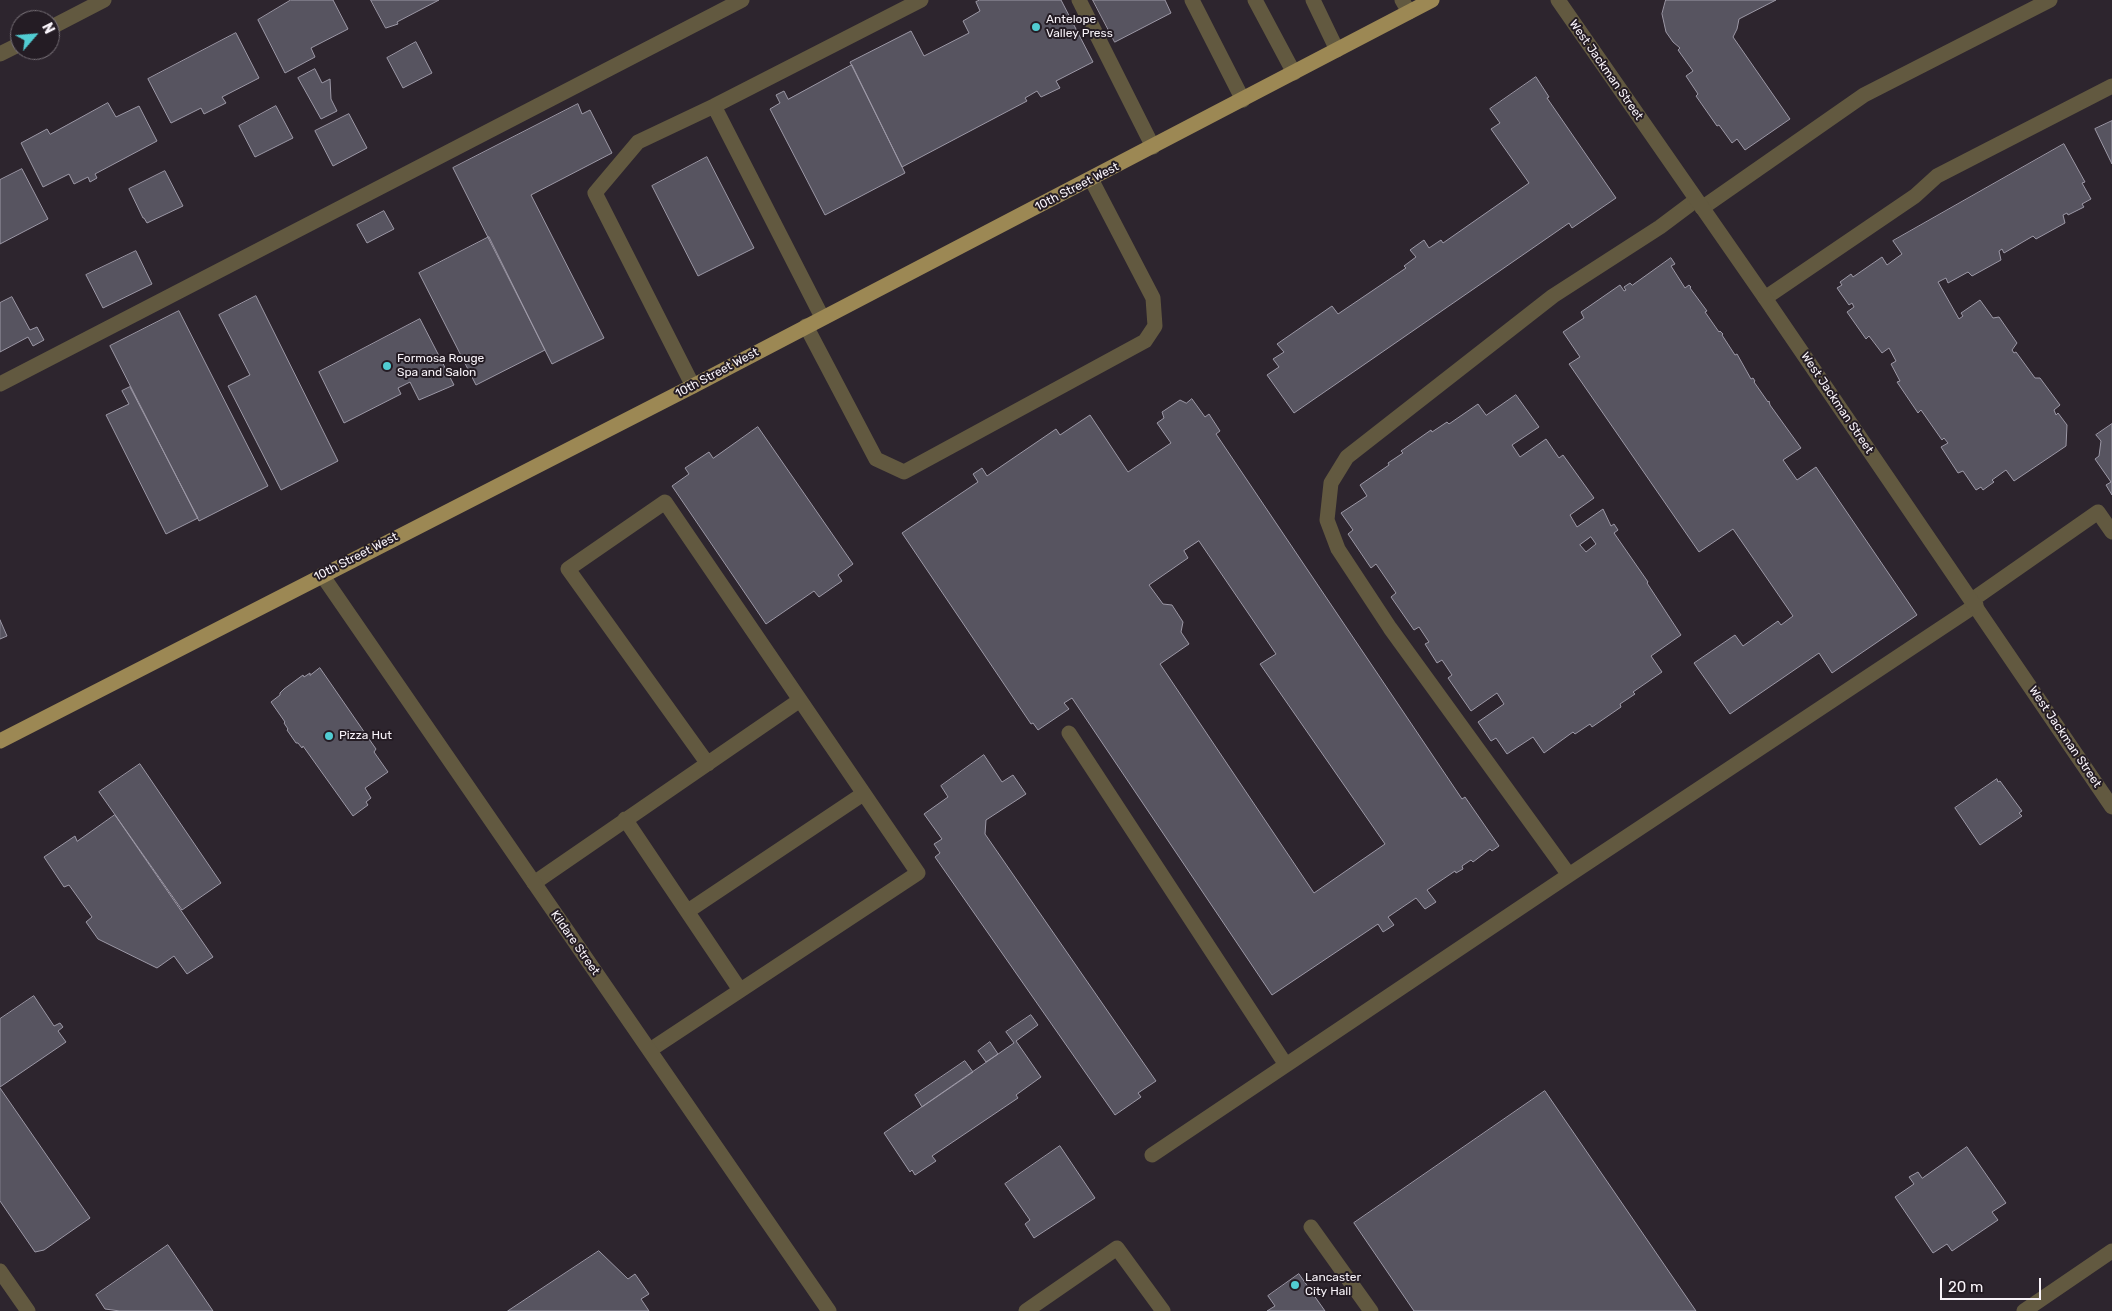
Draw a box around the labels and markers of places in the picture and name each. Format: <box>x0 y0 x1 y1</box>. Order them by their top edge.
place label: Antelope Valley Press <box>1046 13 1113 41</box>
marker: Antelope Valley Press <box>1030 21 1042 33</box>
place label: Formosa Rouge Spa and Salon <box>397 352 484 380</box>
marker: Formosa Rouge Spa and Salon <box>381 360 393 372</box>
place label: Pizza Hut <box>339 729 392 743</box>
marker: Pizza Hut <box>323 730 335 742</box>
place label: Lancaster City Hall <box>1305 1271 1361 1299</box>
marker: Lancaster City Hall <box>1289 1279 1301 1291</box>

